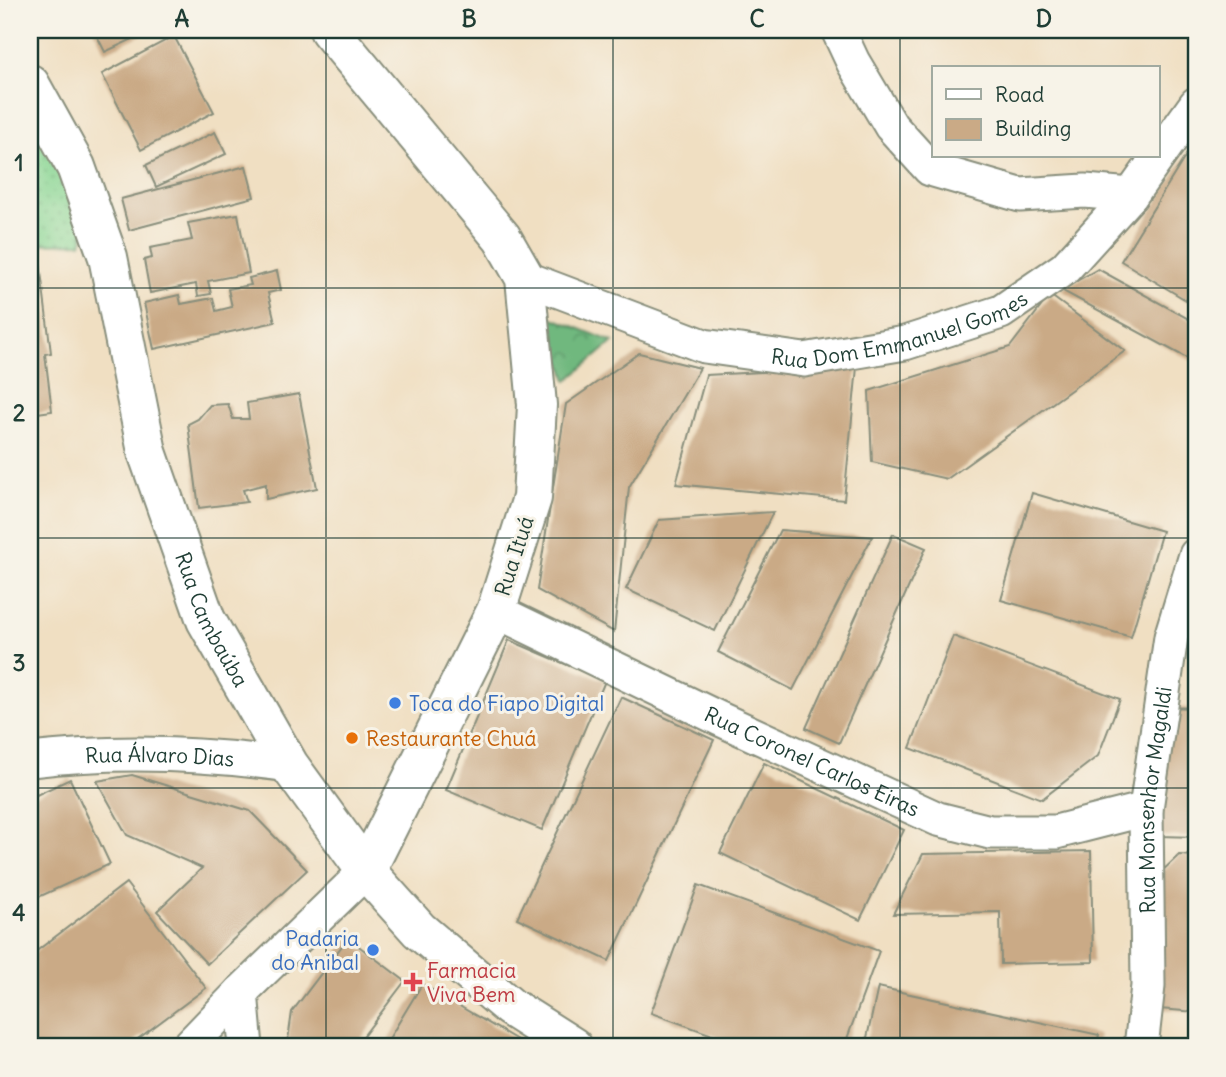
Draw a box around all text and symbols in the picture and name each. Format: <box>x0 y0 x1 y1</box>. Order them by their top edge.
text: A <box>175 4 190 33</box>
text: B <box>461 4 477 33</box>
text: C <box>749 4 765 33</box>
text: D <box>1036 4 1052 33</box>
legend <box>932 66 1160 158</box>
text: Road <box>995 81 1044 108</box>
text: Building <box>995 115 1071 142</box>
text: 1 <box>14 148 24 177</box>
street label: Rua Dom Emmanuel Gomes <box>769 285 1032 374</box>
text: 2 <box>13 398 26 427</box>
street label: Rua Ituá <box>488 513 540 599</box>
street label: Rua Cambaúba <box>170 548 255 691</box>
text: 3 <box>12 648 26 677</box>
street label: Rua Monsenhor Magaldi <box>1133 685 1177 914</box>
place label: Toca do Fiapo Digital <box>409 690 604 717</box>
marker: Toca do Fiapo Digital <box>387 695 403 711</box>
street label: Rua Coronel Carlos Eiras <box>700 700 924 822</box>
place label: Restaurante Chuá <box>366 725 536 752</box>
marker: Restaurante Chuá <box>344 730 360 746</box>
street label: Rua Álvaro Dias <box>85 740 235 772</box>
text: 4 <box>12 898 26 927</box>
place label: Padaria do Anibal <box>271 925 359 976</box>
marker: Padaria do Anibal <box>365 942 381 958</box>
place label: Farmacia Viva Bem <box>427 957 516 1008</box>
marker: Farmacia Viva Bem <box>405 974 421 990</box>

